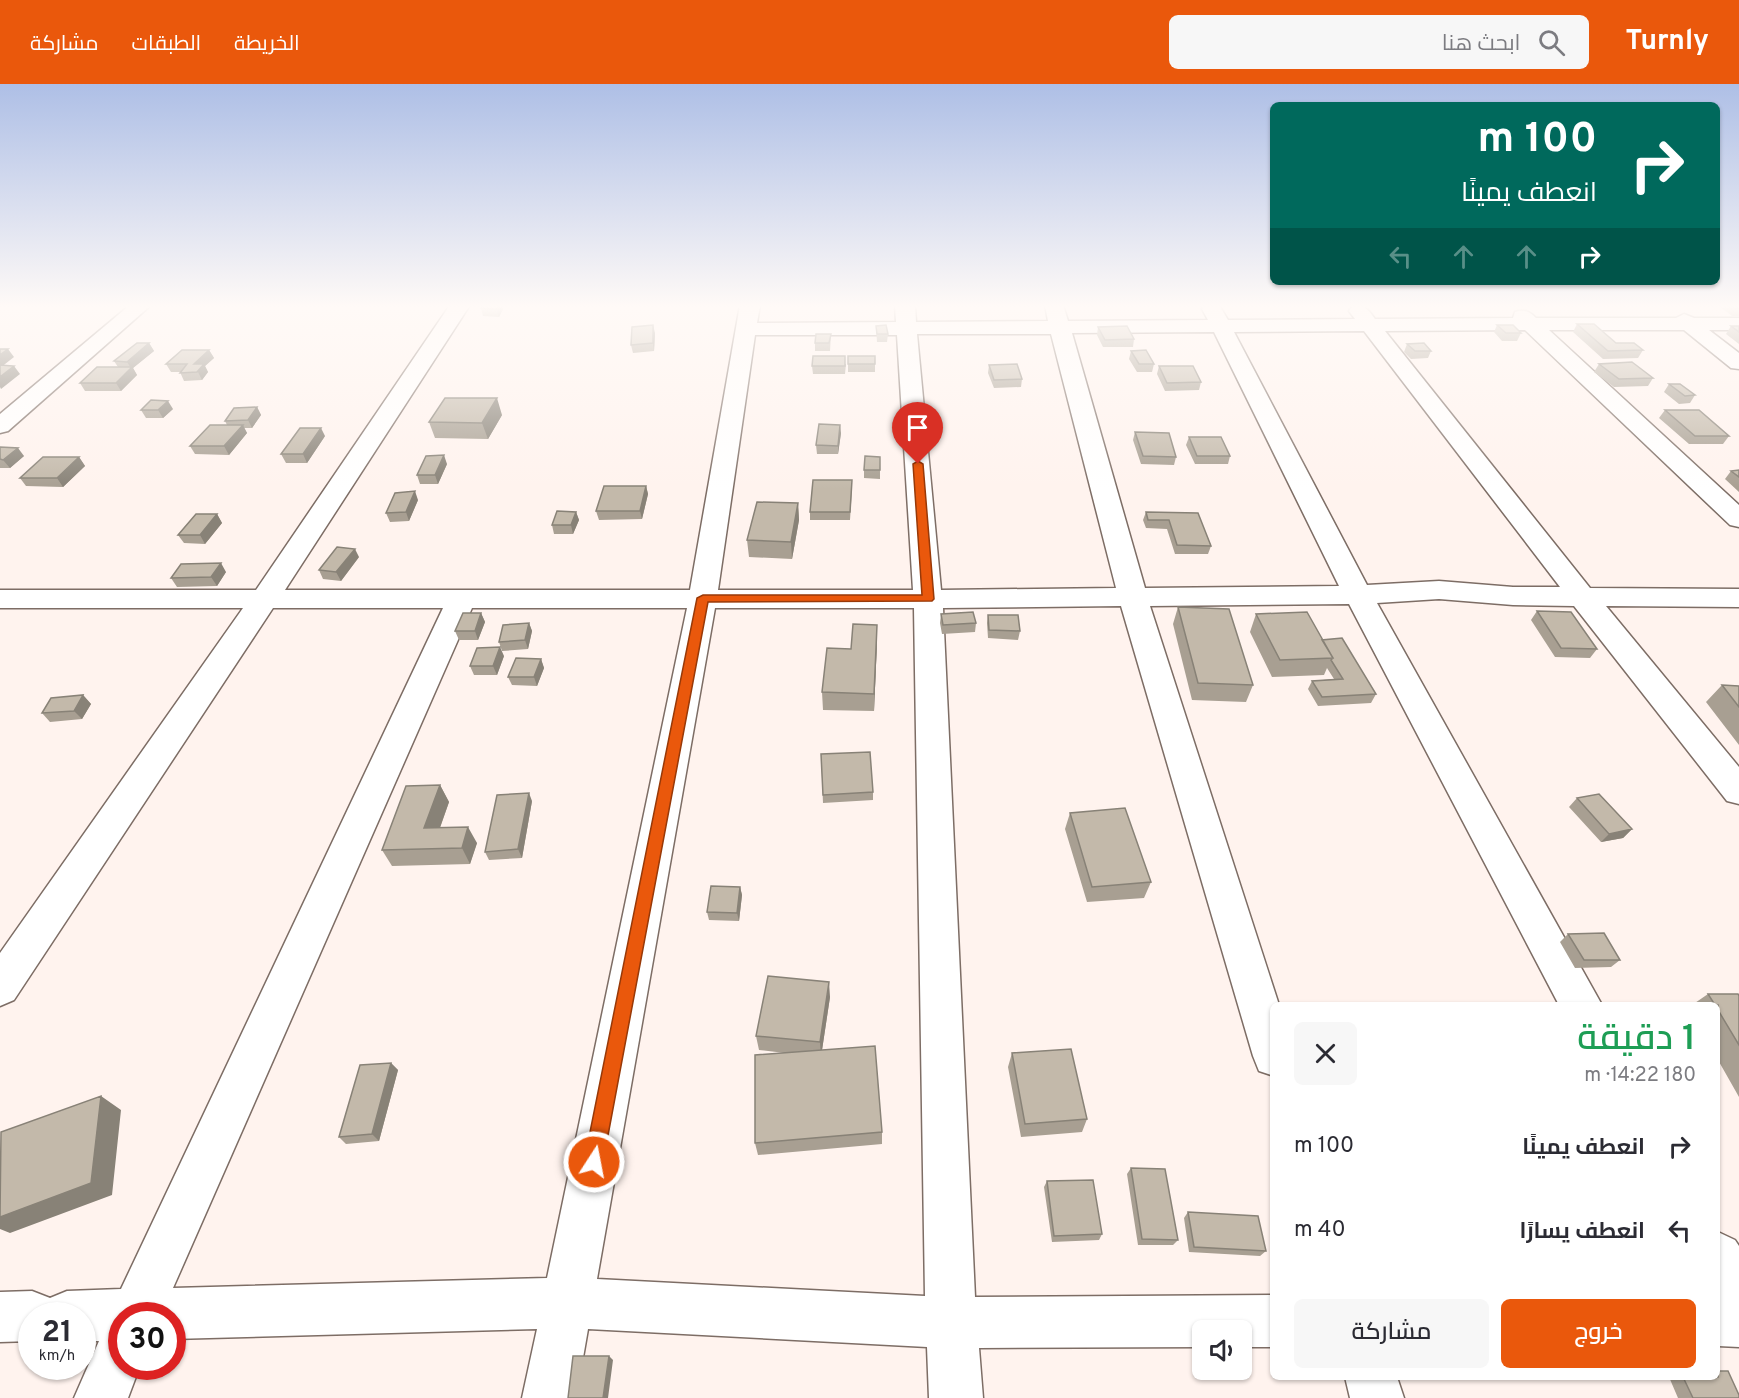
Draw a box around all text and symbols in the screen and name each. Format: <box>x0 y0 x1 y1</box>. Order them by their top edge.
search box <box>1169 15 1589 69</box>
text: Turnly <box>1625 24 1709 60</box>
icon: search <box>1535 26 1568 59</box>
text: مشاركة <box>30 31 99 58</box>
text: الطبقات <box>132 31 201 58</box>
text: الخريطة <box>234 31 300 58</box>
text: ابحث هنا <box>1442 31 1520 58</box>
text: 100 m <box>1478 114 1597 167</box>
icon: right <box>1618 126 1696 204</box>
text: انعطف يمينًا <box>1461 177 1597 211</box>
icon: left <box>1384 240 1417 273</box>
icon: ahead <box>1447 240 1480 273</box>
icon: ahead <box>1510 240 1543 273</box>
icon: right <box>1573 240 1606 273</box>
pin <box>892 402 943 464</box>
icon: arrive <box>901 411 934 444</box>
text: 1 دقيقة <box>1577 1017 1696 1063</box>
button: close <box>1294 1022 1357 1085</box>
text: 180 m · 14:22 <box>1584 1063 1696 1089</box>
position arrow <box>562 1130 626 1194</box>
icon: right <box>1663 1130 1696 1163</box>
text: 100 m <box>1294 1133 1354 1160</box>
text: انعطف يمينًا <box>1522 1135 1645 1162</box>
icon: left <box>1663 1214 1696 1247</box>
text: 40 m <box>1294 1217 1346 1244</box>
text: انعطف يسارًا <box>1520 1219 1645 1246</box>
button: مشاركة <box>1294 1299 1489 1368</box>
button: خروج <box>1501 1299 1696 1368</box>
speed limit sign: 30 <box>108 1302 186 1380</box>
text: 21 <box>42 1315 72 1352</box>
map controls <box>1192 1320 1252 1380</box>
button: sound <box>1192 1320 1252 1380</box>
text: km/h <box>39 1347 75 1366</box>

